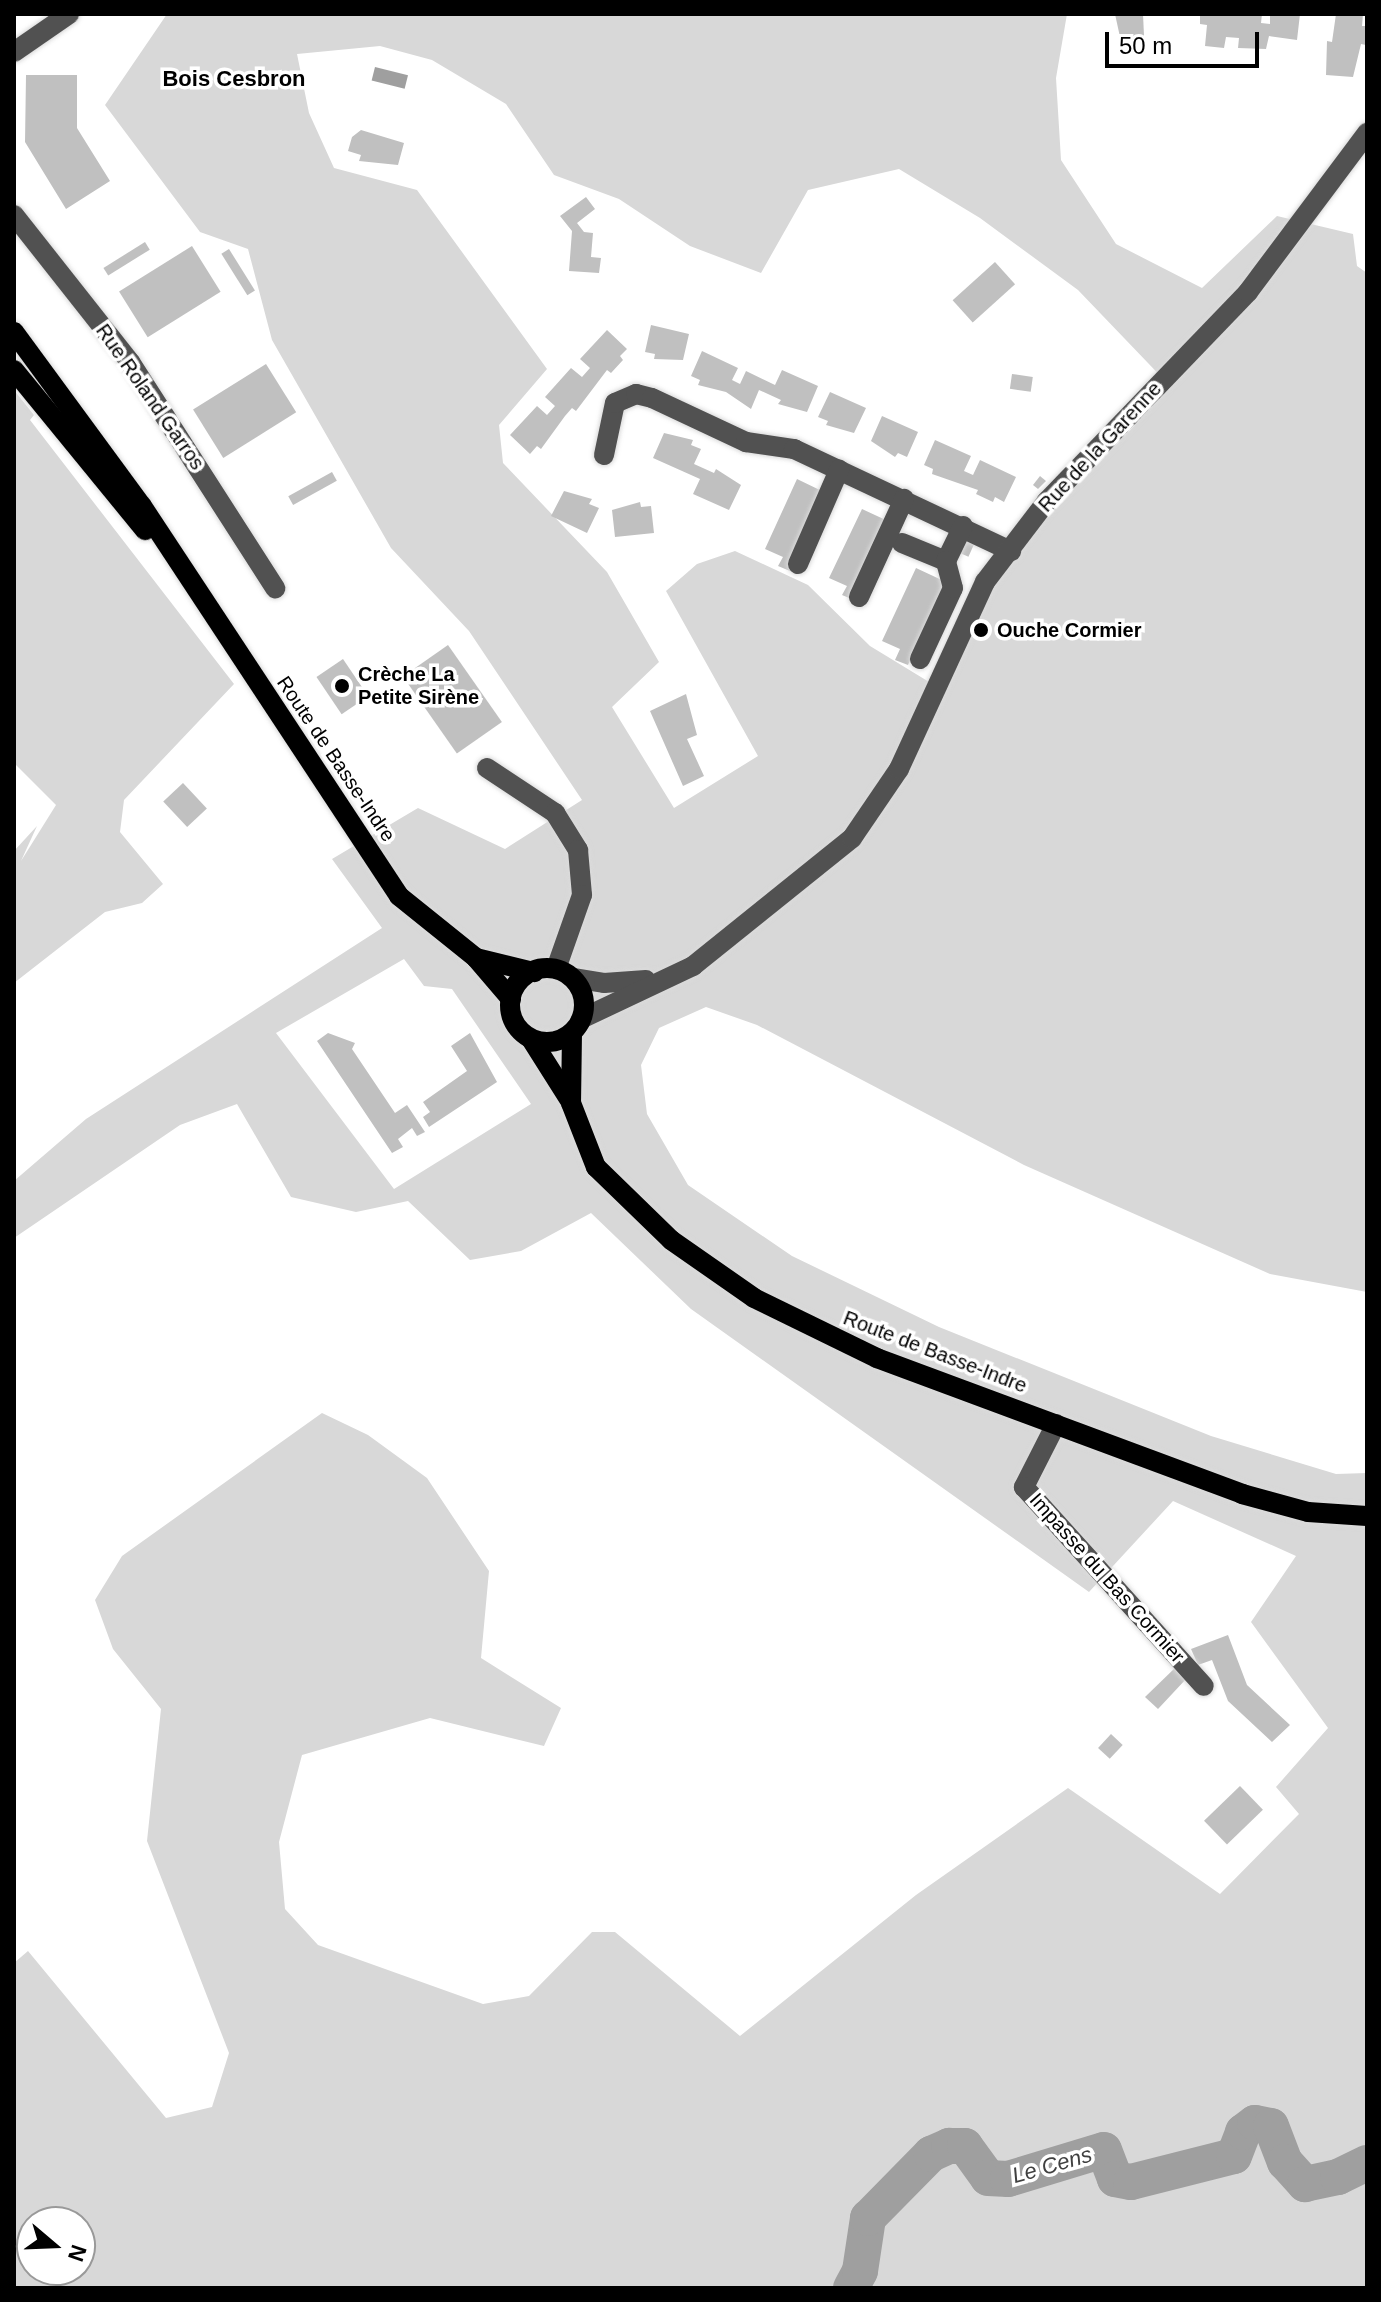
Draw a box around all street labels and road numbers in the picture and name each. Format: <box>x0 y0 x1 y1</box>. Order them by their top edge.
street label: Rue Roland Garros <box>91 320 209 474</box>
street label: Rue de la Garenne <box>1034 377 1166 517</box>
street label: Route de Basse-Indre <box>272 672 400 846</box>
street label: Route de Basse-Indre <box>840 1306 1030 1398</box>
street label: Impasse du Bas Cormier <box>1024 1488 1190 1668</box>

